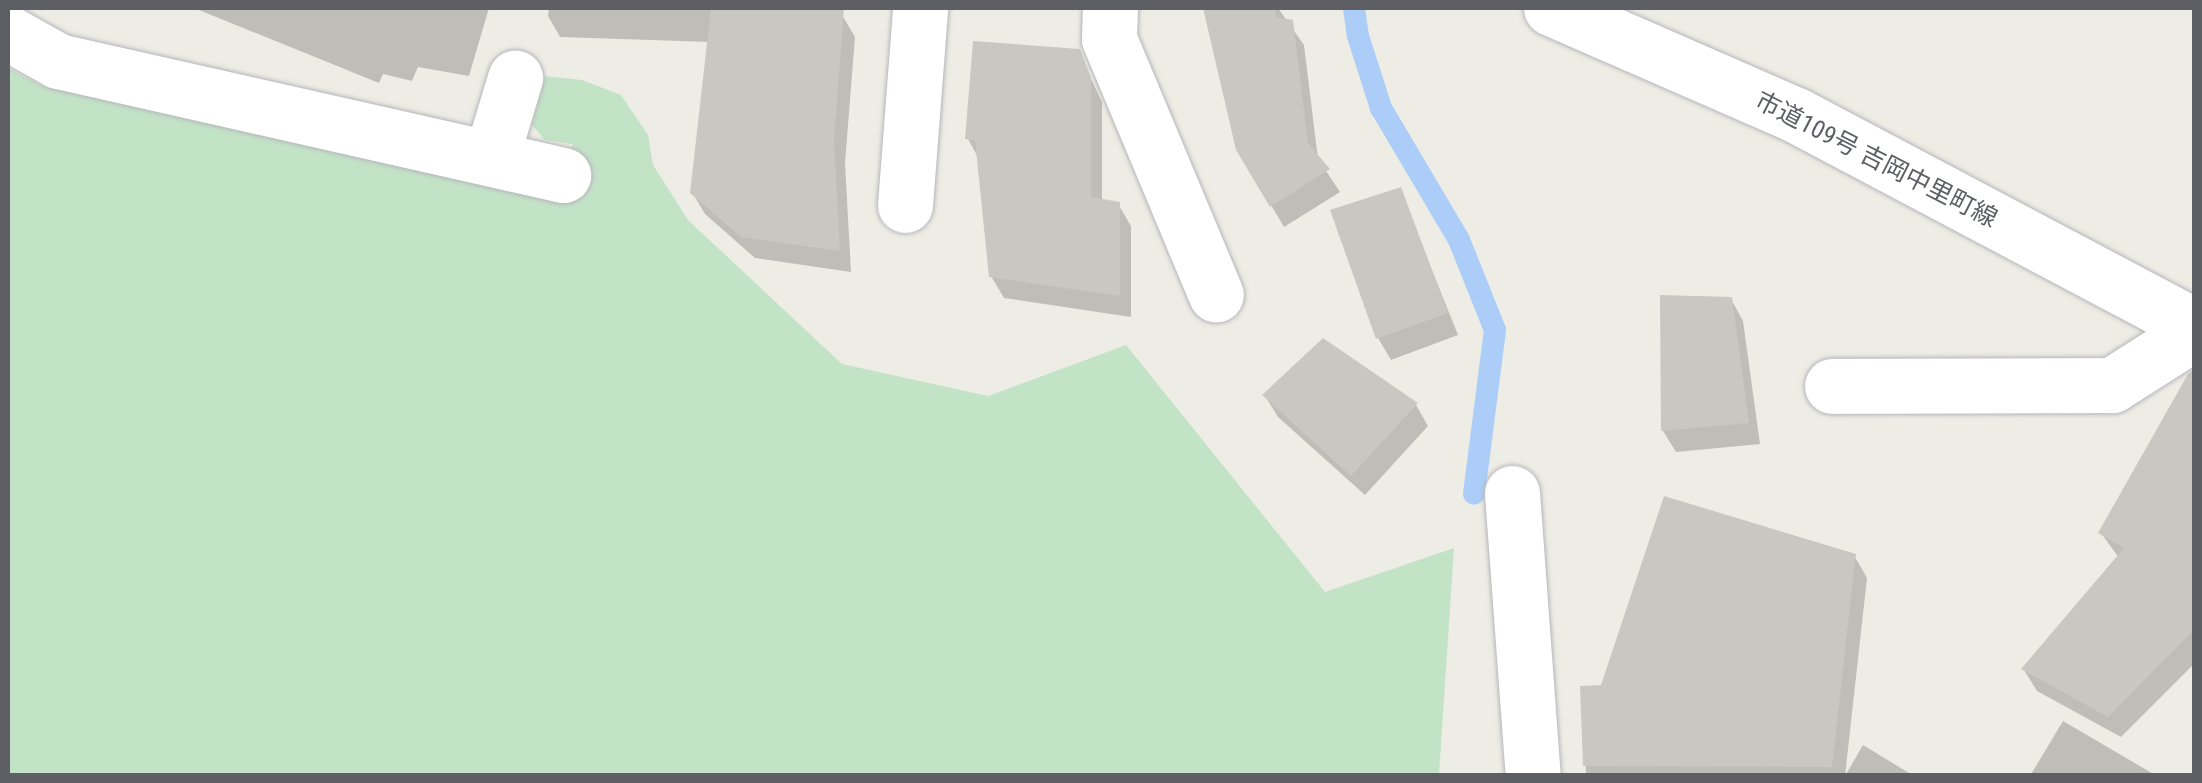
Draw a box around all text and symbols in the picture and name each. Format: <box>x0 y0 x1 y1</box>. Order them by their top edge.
street label: 市道109号 吉岡中里町線 <box>1750 86 2002 234</box>

